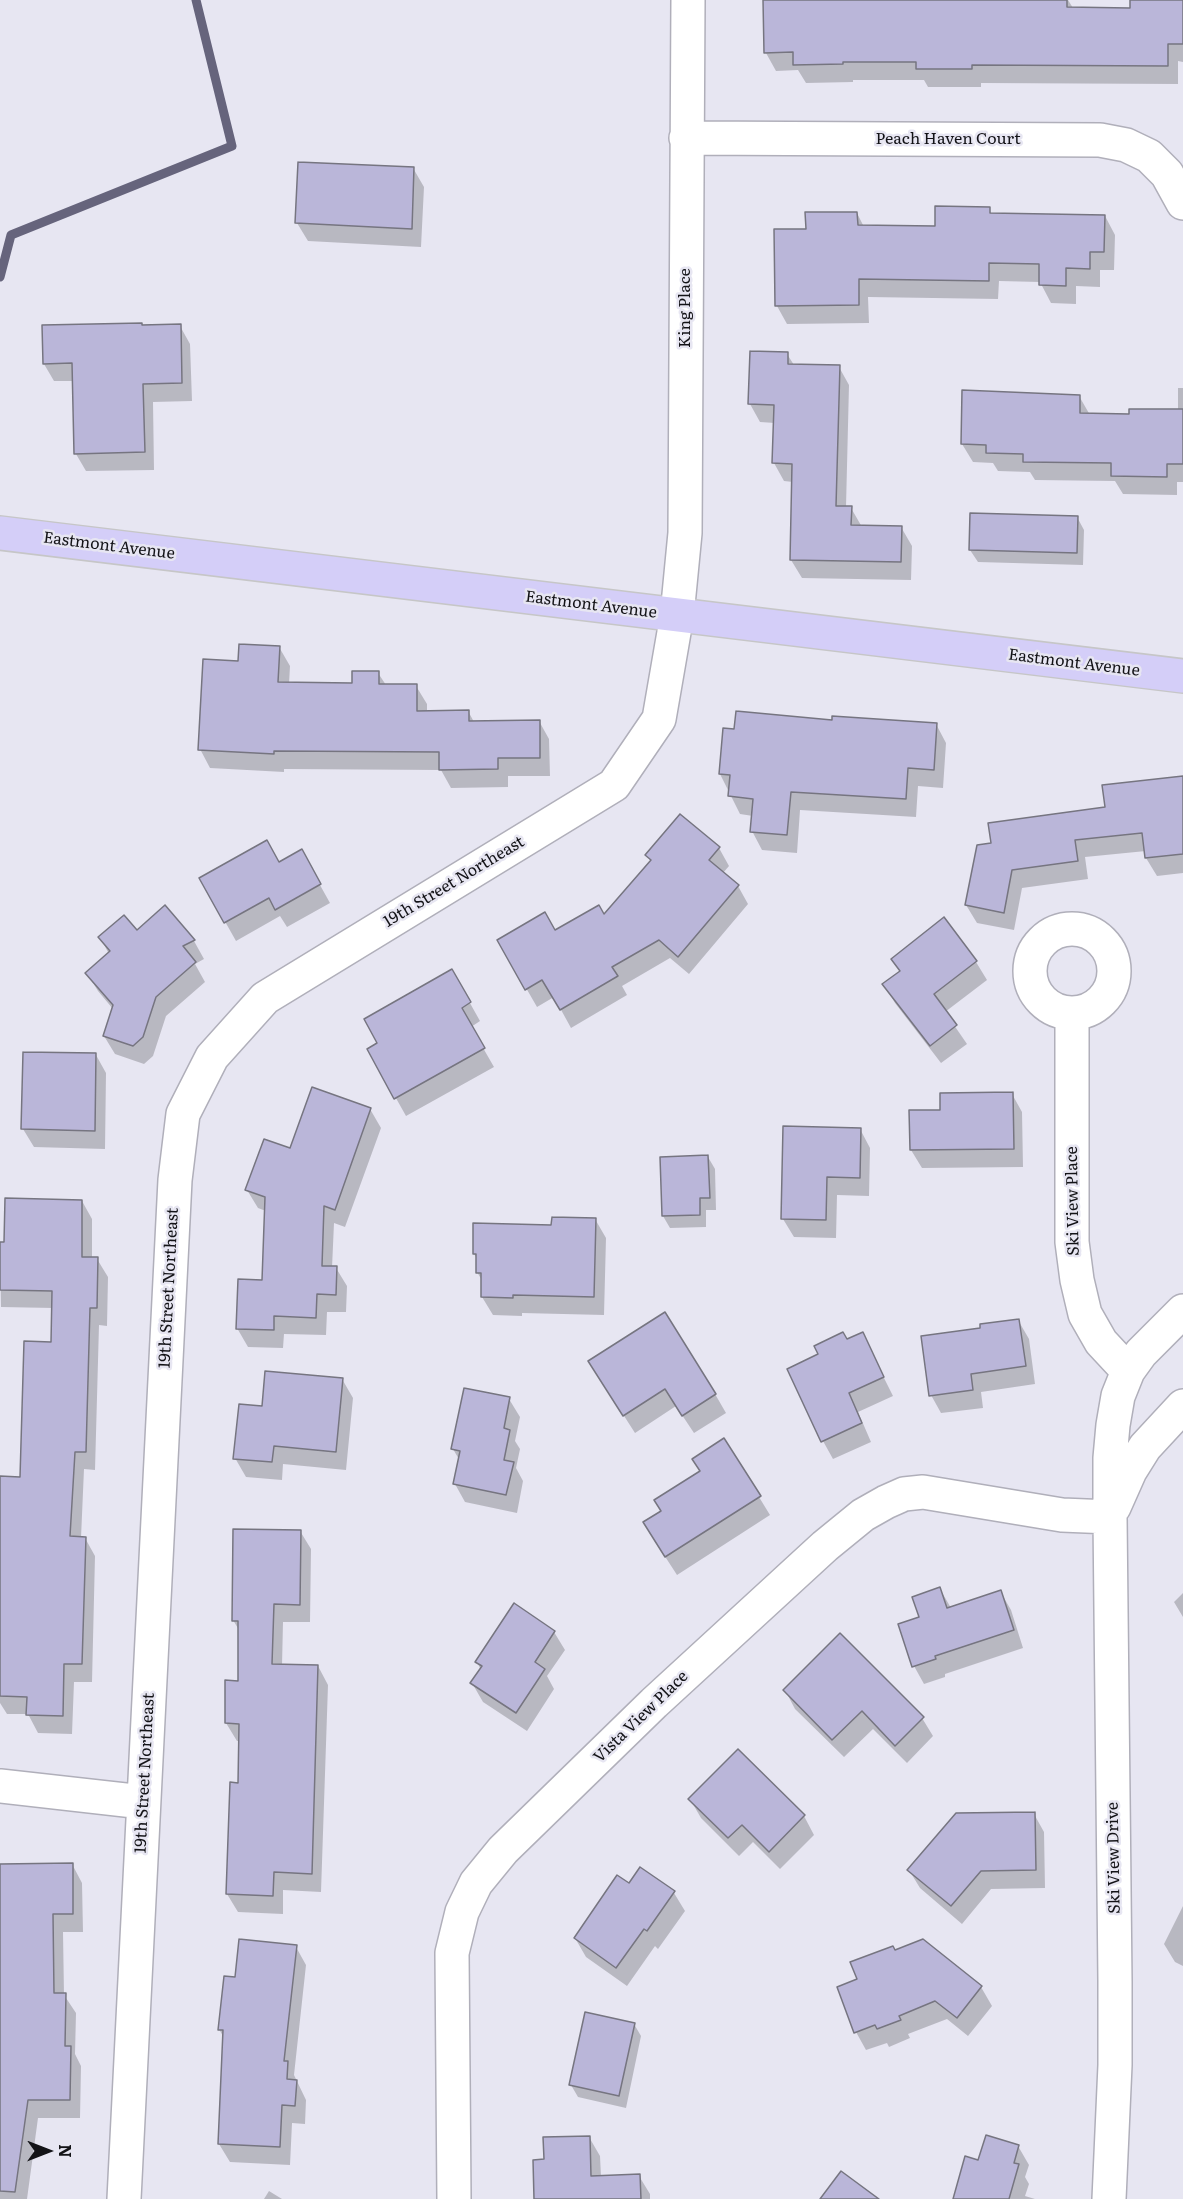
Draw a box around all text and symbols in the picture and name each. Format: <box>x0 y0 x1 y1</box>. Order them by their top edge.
street label: Peach Haven Court <box>875 129 1021 149</box>
street label: King Place <box>675 268 695 348</box>
street label: Eastmont Avenue <box>42 528 176 564</box>
street label: Eastmont Avenue <box>524 587 658 623</box>
street label: Eastmont Avenue <box>1007 645 1141 681</box>
street label: 19th Street Northeast <box>380 832 528 932</box>
street label: Ski View Place <box>1062 1146 1084 1256</box>
street label: 19th Street Northeast <box>155 1207 183 1369</box>
street label: Vista View Place <box>590 1667 692 1767</box>
street label: 19th Street Northeast <box>131 1692 159 1854</box>
street label: Ski View Drive <box>1103 1802 1125 1914</box>
north arrow <box>18 2121 78 2181</box>
text: N <box>54 2144 78 2158</box>

